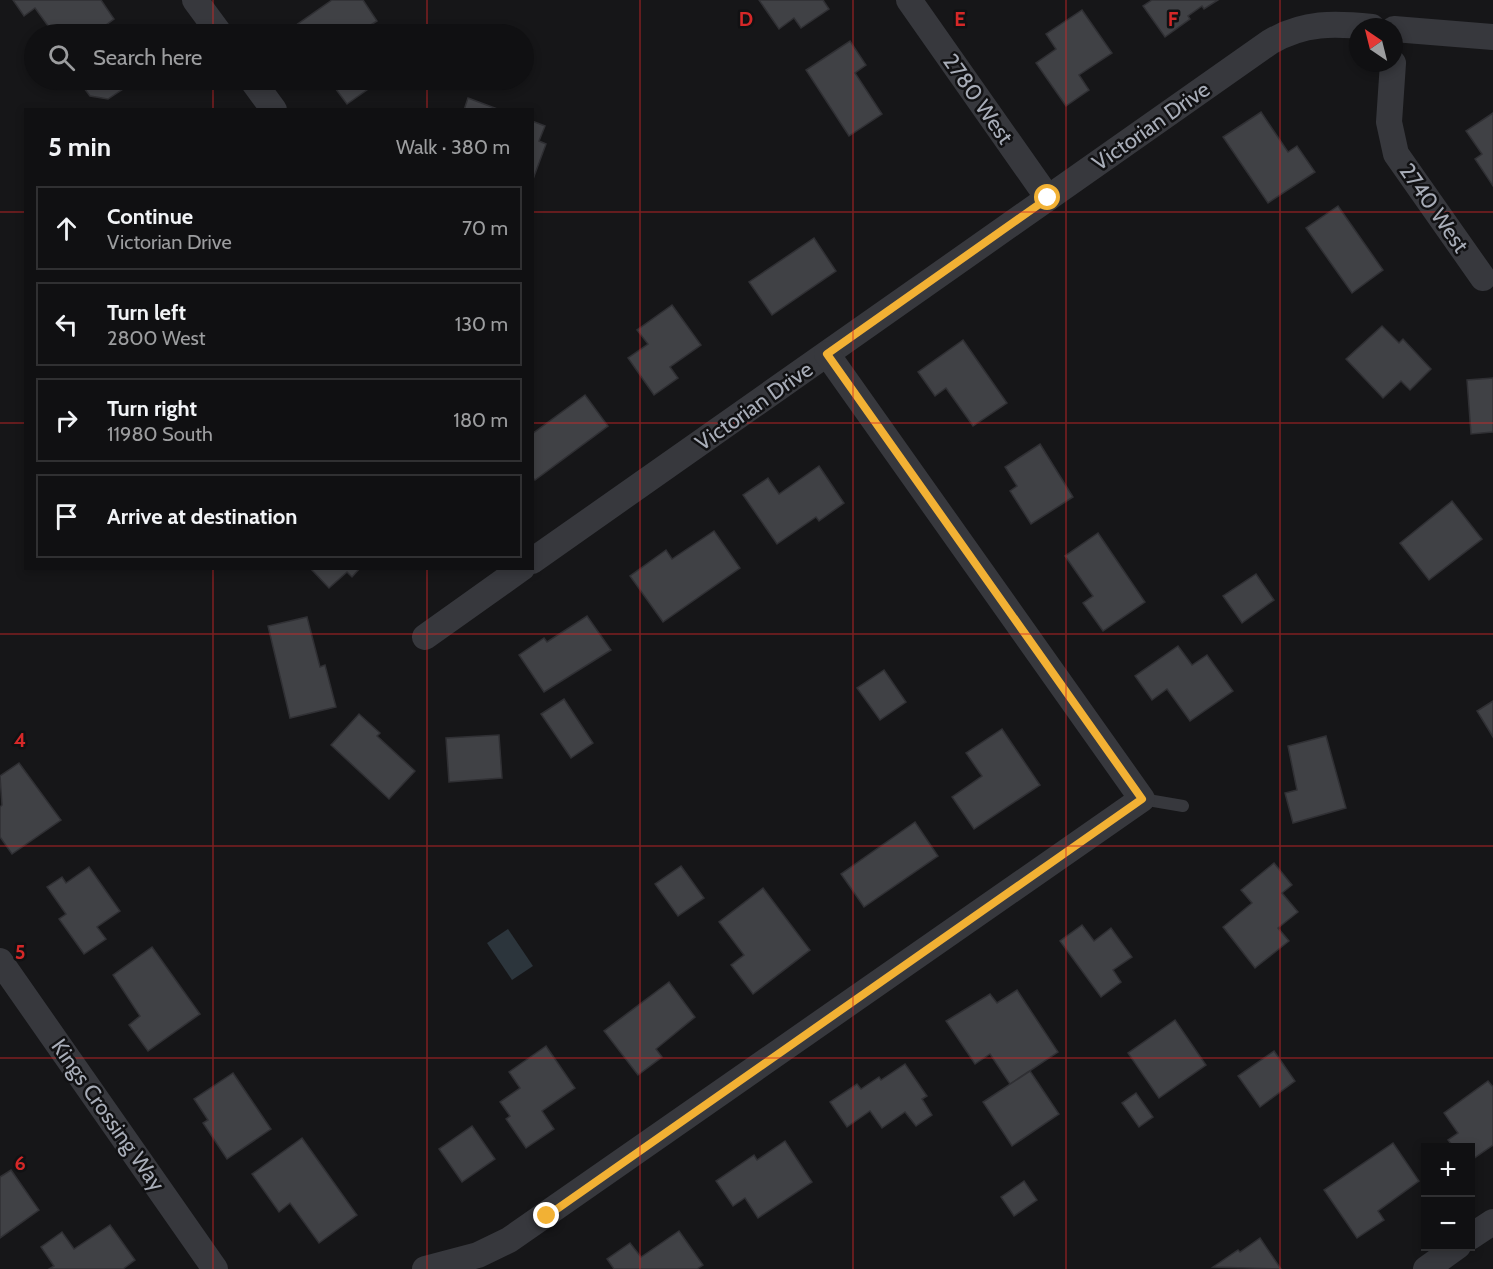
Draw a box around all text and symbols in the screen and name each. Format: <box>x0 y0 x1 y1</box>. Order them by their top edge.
text: D <box>739 7 753 31</box>
text: E <box>954 7 966 31</box>
text: F <box>1168 7 1179 31</box>
north arrow <box>1349 18 1403 72</box>
search box <box>24 24 534 90</box>
icon: search <box>45 41 78 74</box>
text: Search here <box>93 44 202 71</box>
street label: 2780 West <box>937 49 1019 150</box>
street label: Victorian Drive <box>1087 76 1215 176</box>
text: 5 min <box>48 131 111 163</box>
text: Walk · 380 m <box>396 135 510 159</box>
street label: 2740 West <box>1394 158 1475 258</box>
route start <box>1034 184 1060 210</box>
text: Continue <box>107 203 193 230</box>
icon: ahead <box>50 212 83 245</box>
text: 70 m <box>462 216 508 240</box>
text: Victorian Drive <box>107 230 232 254</box>
text: Turn left <box>107 299 186 326</box>
icon: left <box>50 308 83 341</box>
text: 130 m <box>455 312 508 336</box>
text: 2800 West <box>107 326 205 350</box>
street label: Victorian Drive <box>690 356 818 456</box>
text: Turn right <box>107 395 197 422</box>
icon: right <box>50 404 83 437</box>
text: 180 m <box>453 408 508 432</box>
text: 11980 South <box>107 422 213 446</box>
icon: arrive <box>50 500 83 533</box>
text: Arrive at destination <box>107 503 297 530</box>
text: 4 <box>14 728 26 752</box>
text: 5 <box>15 940 25 964</box>
street label: Kings Crossing Way <box>45 1034 171 1196</box>
map controls <box>1421 1143 1475 1251</box>
button: + <box>1421 1143 1475 1197</box>
text: 6 <box>14 1151 26 1175</box>
button: − <box>1421 1197 1475 1251</box>
route end <box>533 1202 559 1228</box>

